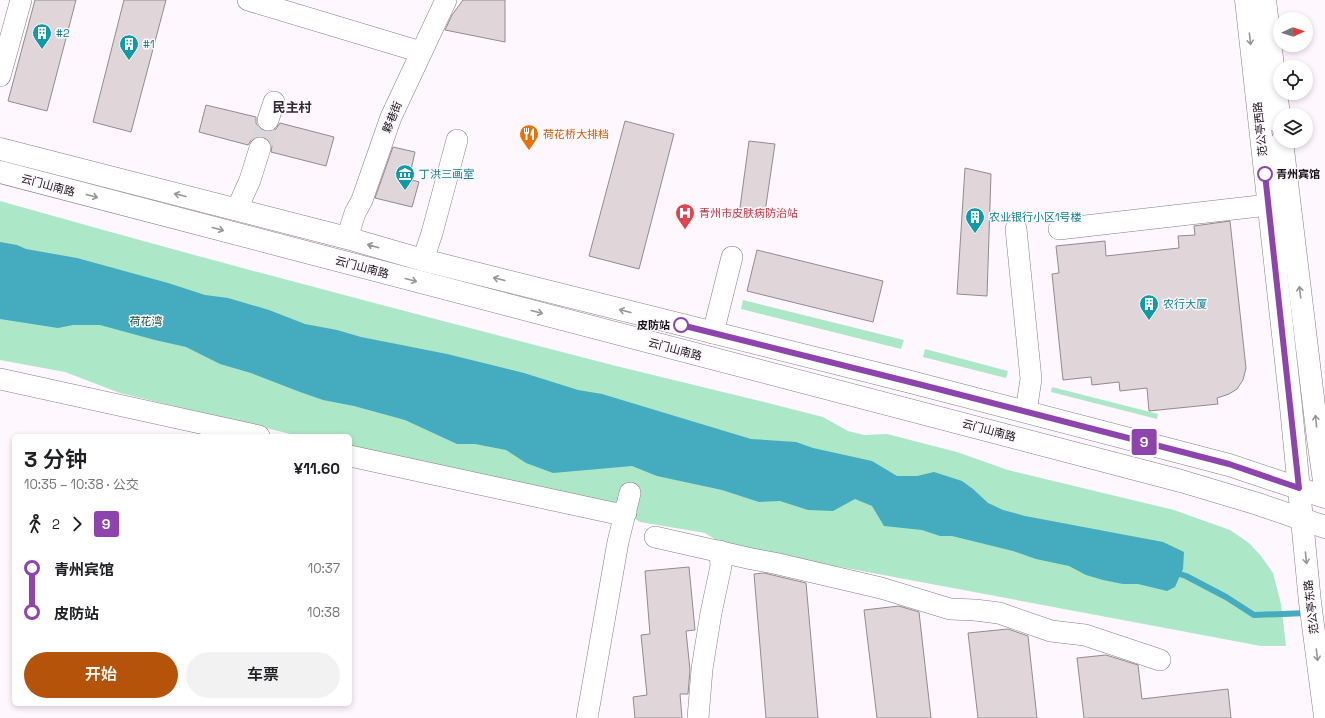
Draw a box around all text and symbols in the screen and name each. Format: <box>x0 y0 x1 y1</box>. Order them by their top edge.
north arrow <box>1273 12 1313 52</box>
map controls <box>1273 12 1313 148</box>
building icon: #2 <box>31 22 53 50</box>
place label: #2 <box>56 26 70 40</box>
one-way arrow <box>1246 32 1254 45</box>
building icon: #1 <box>118 33 140 61</box>
place label: #1 <box>143 37 155 51</box>
button: locate <box>1273 60 1313 100</box>
district label: 民主村 <box>272 99 312 116</box>
street label: 夥巷街 <box>379 99 405 135</box>
street label: 范公亭西路 <box>1250 101 1270 157</box>
button: layers <box>1273 108 1313 148</box>
restaurant icon: 荷花桥大排档 <box>518 123 540 151</box>
place label: 荷花桥大排档 <box>543 127 609 141</box>
museum icon: 丁洪三画室 <box>394 163 416 191</box>
marker: 青州宾馆 <box>1257 166 1273 182</box>
place label: 丁洪三画室 <box>419 167 474 181</box>
place label: 青州宾馆 <box>1276 167 1320 181</box>
street label: 云门山南路 <box>20 171 76 199</box>
one-way arrow <box>174 191 187 198</box>
one-way arrow <box>85 193 98 200</box>
hospital icon: 青州市皮肤病防治站 <box>674 202 696 230</box>
place label: 青州市皮肤病防治站 <box>699 206 798 220</box>
building icon: 农业银行小区1号楼 <box>964 206 986 234</box>
place label: 农业银行小区1号楼 <box>989 210 1082 224</box>
one-way arrow <box>211 226 224 233</box>
one-way arrow <box>367 242 380 249</box>
street label: 云门山南路 <box>334 253 390 281</box>
one-way arrow <box>493 275 506 282</box>
one-way arrow <box>404 276 417 284</box>
one-way arrow <box>1296 286 1304 299</box>
building icon: 农行大厦 <box>1138 293 1160 321</box>
place label: 农行大厦 <box>1163 297 1207 311</box>
one-way arrow <box>619 306 632 314</box>
one-way arrow <box>530 309 543 317</box>
park label: 荷花湾 <box>130 314 163 328</box>
marker: 皮防站 <box>673 317 689 333</box>
place label: 皮防站 <box>637 318 670 332</box>
street label: 云门山南路 <box>647 335 703 363</box>
one-way arrow <box>1312 415 1320 428</box>
street label: 云门山南路 <box>961 416 1017 444</box>
line badge: 9 <box>1131 429 1157 455</box>
text: 9 <box>1140 433 1148 451</box>
text: 3 分钟 <box>24 445 87 473</box>
text: ¥11.60 <box>294 459 340 478</box>
text: 10:35 – 10:38 · 公交 <box>24 476 139 493</box>
icon: walk <box>24 513 46 535</box>
icon: forward <box>66 513 88 535</box>
text: 9 <box>102 515 111 533</box>
text: 2 <box>52 516 60 533</box>
one-way arrow <box>1302 551 1310 564</box>
text: 青州宾馆 <box>54 560 114 579</box>
text: 10:37 <box>308 560 340 577</box>
street label: 范公亭东路 <box>1301 579 1321 635</box>
text: 皮防站 <box>54 604 99 623</box>
text: 10:38 <box>307 604 340 621</box>
one-way arrow <box>1313 648 1321 661</box>
button: 开始 <box>24 652 178 698</box>
button: 车票 <box>186 652 340 698</box>

